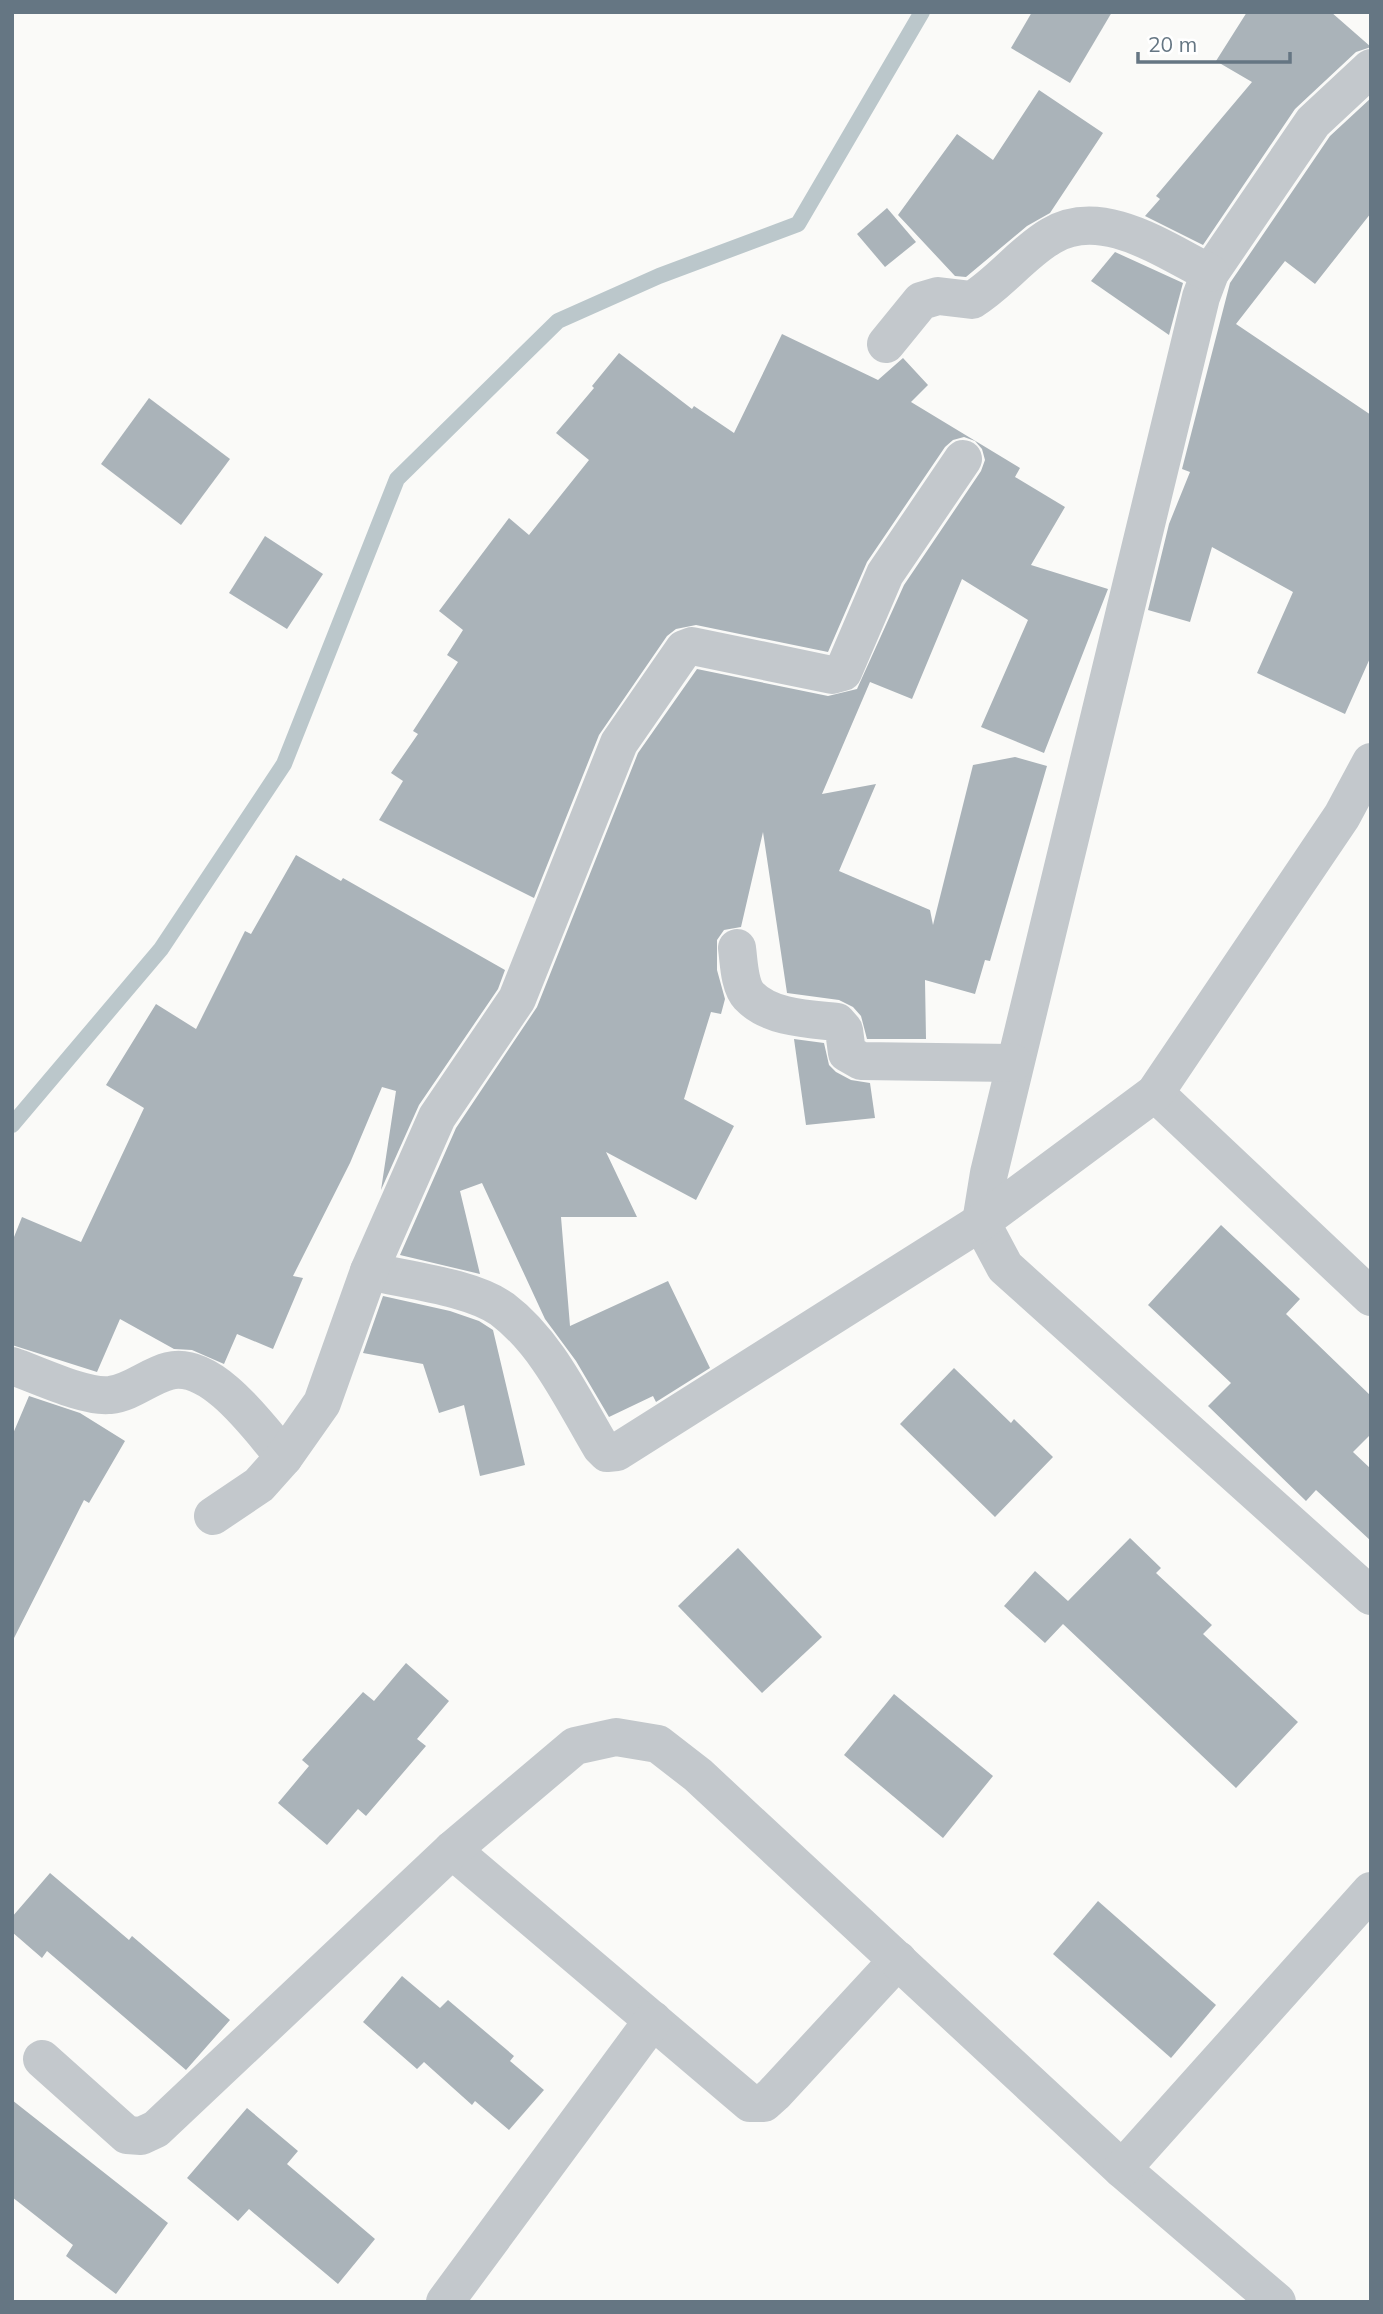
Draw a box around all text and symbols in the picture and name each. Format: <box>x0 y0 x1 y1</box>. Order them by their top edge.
scale bar <box>1138 21 1290 65</box>
text: 20 m <box>1148 31 1197 57</box>

